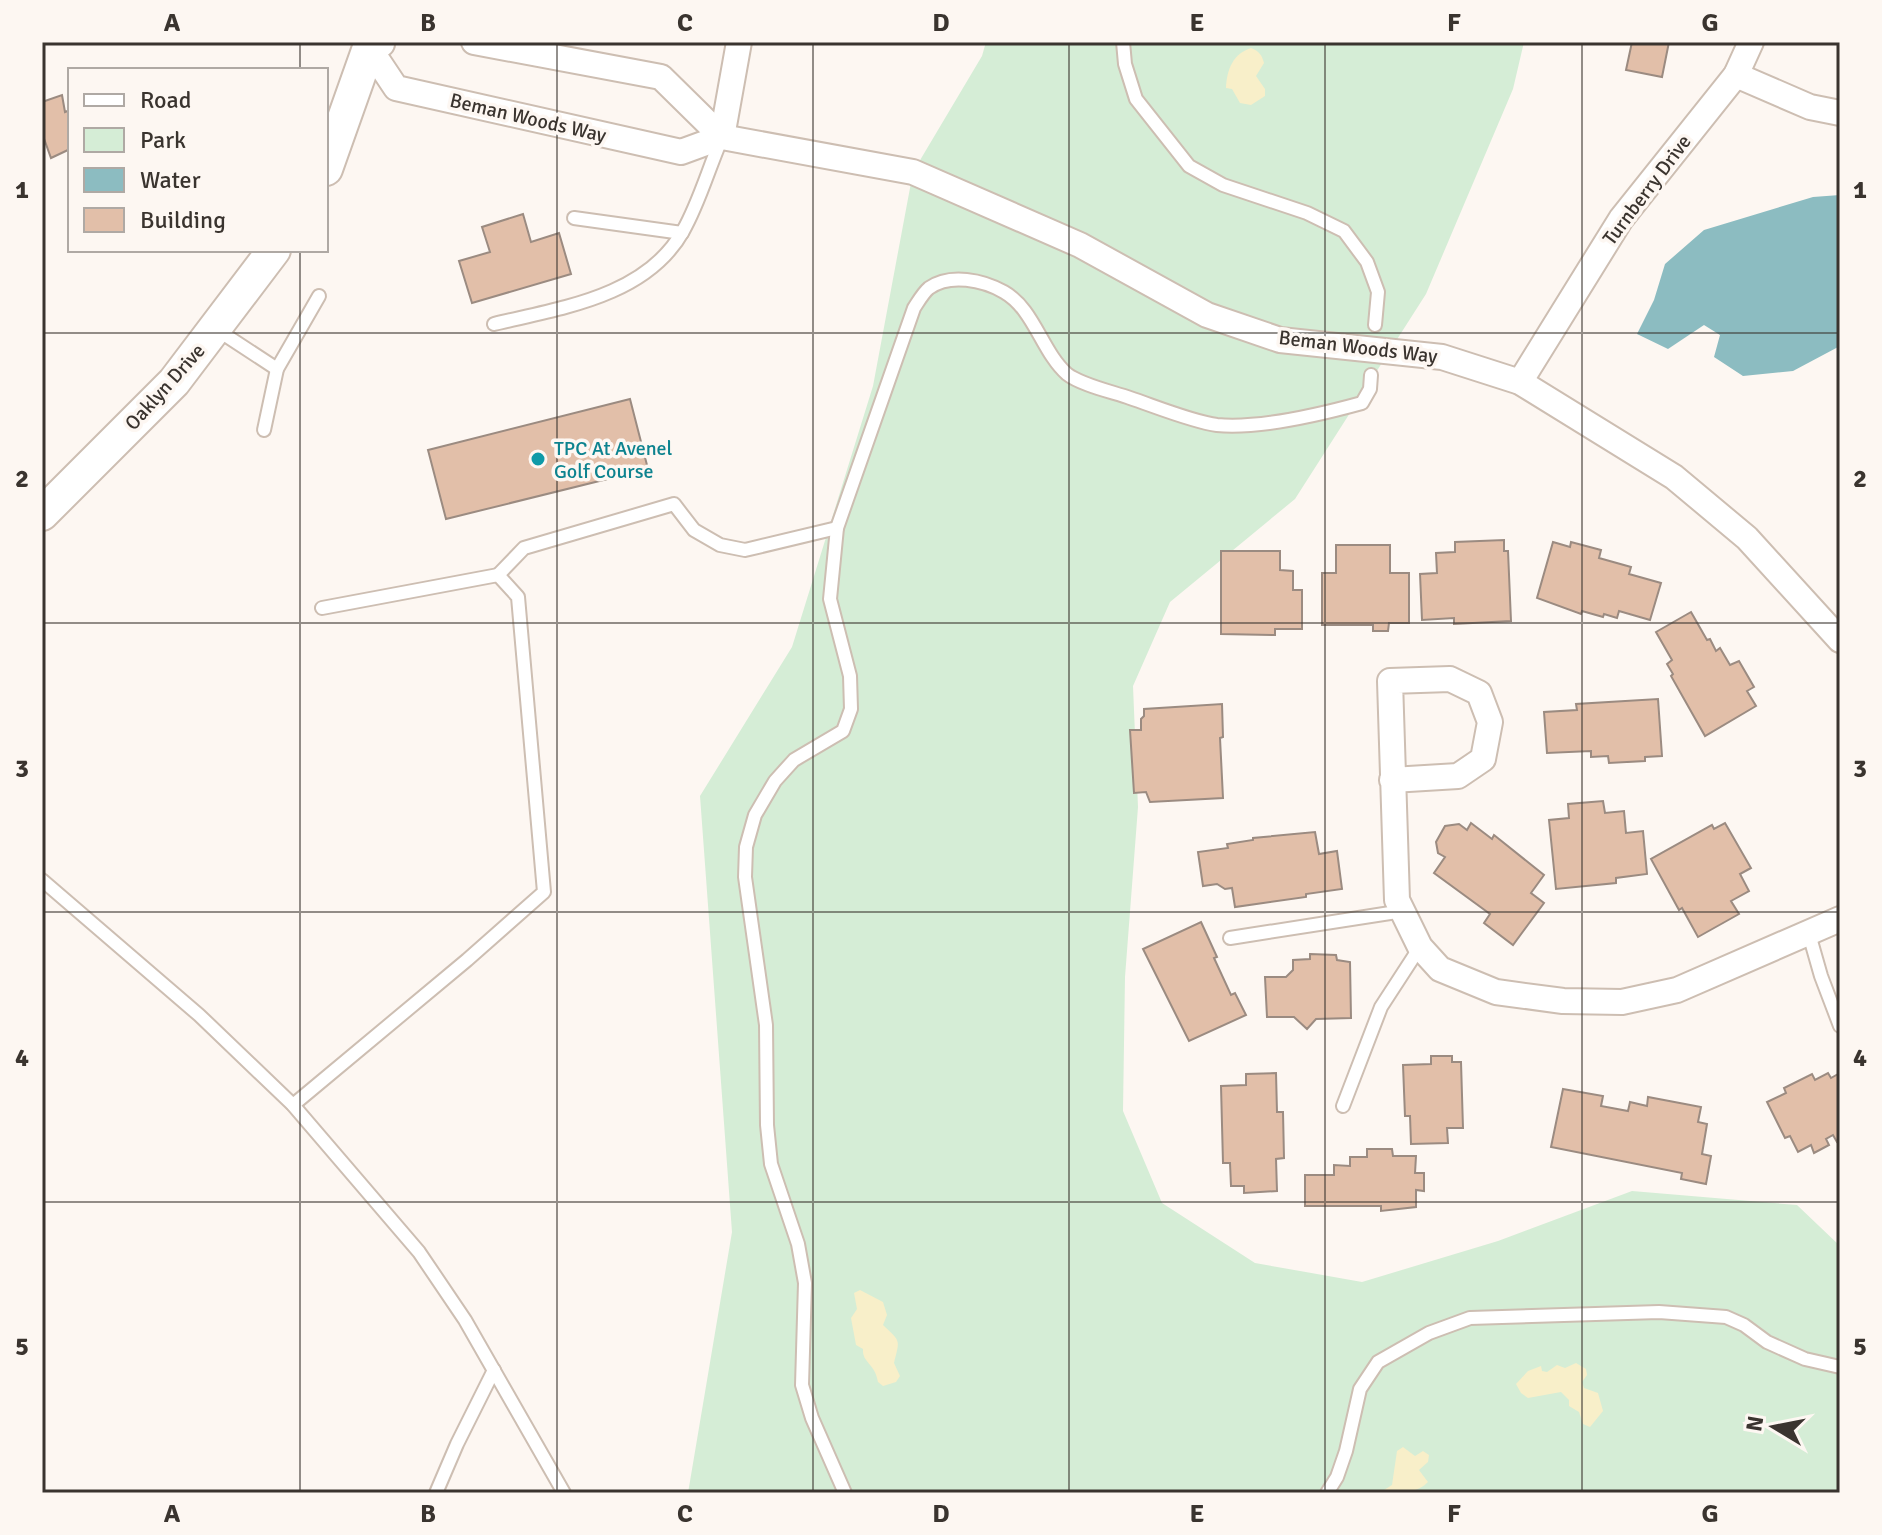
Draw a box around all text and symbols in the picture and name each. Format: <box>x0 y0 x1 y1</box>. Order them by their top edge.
text: A <box>164 7 181 39</box>
text: B <box>420 7 436 39</box>
text: C <box>677 7 693 39</box>
text: D <box>932 7 950 39</box>
text: E <box>1190 7 1204 39</box>
text: F <box>1447 7 1461 39</box>
text: G <box>1701 7 1719 39</box>
legend <box>68 68 328 252</box>
text: Road <box>140 85 191 115</box>
street label: Beman Woods Way <box>447 88 609 148</box>
text: Park <box>140 125 186 155</box>
street label: Turnberry Drive <box>1597 130 1697 250</box>
text: Water <box>140 165 201 195</box>
text: 1 <box>15 174 29 206</box>
text: 1 <box>1853 174 1867 206</box>
text: Building <box>140 205 226 235</box>
street label: Beman Woods Way <box>1277 325 1439 369</box>
street label: Oaklyn Drive <box>120 339 210 435</box>
place label: TPC At Avenel Golf Course <box>554 436 673 484</box>
marker: TPC At Avenel Golf Course <box>529 450 547 468</box>
text: 2 <box>15 463 29 495</box>
text: 2 <box>1853 463 1867 495</box>
text: 3 <box>15 753 29 785</box>
text: 3 <box>1853 753 1867 785</box>
text: 4 <box>15 1042 29 1074</box>
text: 4 <box>1853 1042 1867 1074</box>
text: 5 <box>15 1331 29 1363</box>
text: 5 <box>1853 1331 1867 1363</box>
north arrow <box>1734 1387 1814 1467</box>
text: N <box>1740 1414 1769 1433</box>
text: A <box>164 1498 181 1530</box>
text: B <box>420 1498 436 1530</box>
text: C <box>677 1498 693 1530</box>
text: D <box>932 1498 950 1530</box>
text: E <box>1190 1498 1204 1530</box>
text: F <box>1447 1498 1461 1530</box>
text: G <box>1701 1498 1719 1530</box>

